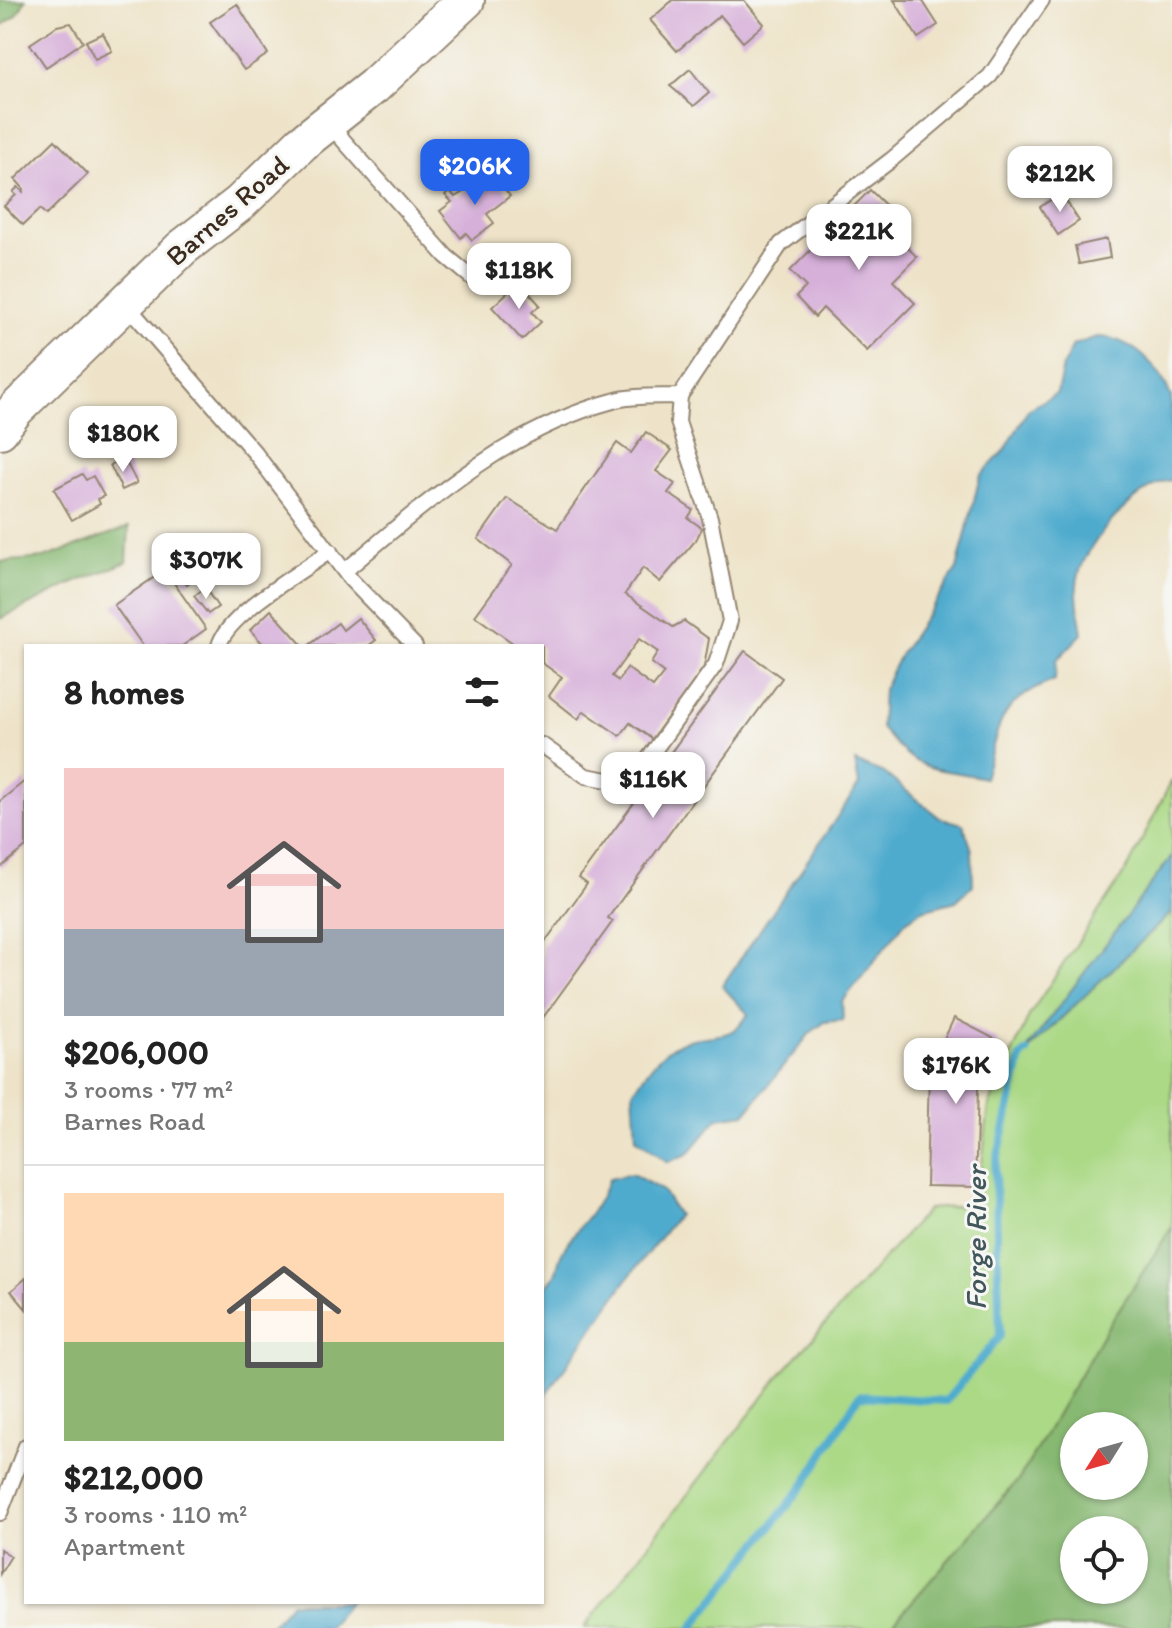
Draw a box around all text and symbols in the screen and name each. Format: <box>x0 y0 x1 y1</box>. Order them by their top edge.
pin: $206K <box>419 139 531 207</box>
pin: $212K <box>1004 146 1116 214</box>
street label: Barnes Road <box>158 147 296 273</box>
text: $206K <box>438 149 512 181</box>
text: $212K <box>1025 156 1095 188</box>
pin: $221K <box>803 204 915 272</box>
text: $221K <box>824 214 894 246</box>
pin: $118K <box>463 243 575 311</box>
text: $118K <box>485 253 553 285</box>
pin: $180K <box>67 406 179 474</box>
text: $180K <box>87 416 159 448</box>
pin: $307K <box>150 533 262 601</box>
text: $307K <box>170 543 242 575</box>
icon: filters <box>460 670 504 714</box>
text: 8 homes <box>64 672 185 713</box>
pin: $116K <box>597 752 709 820</box>
text: $116K <box>619 762 687 794</box>
icon: home <box>212 820 356 964</box>
text: $206,000 <box>64 1032 209 1073</box>
pin: $176K <box>900 1038 1012 1106</box>
text: $176K <box>922 1048 990 1080</box>
text: 3 rooms · 77 m² <box>64 1073 233 1105</box>
text: Barnes Road <box>64 1105 205 1137</box>
water label: Forge River <box>957 1163 994 1310</box>
icon: home <box>212 1245 356 1389</box>
north arrow <box>1060 1412 1148 1500</box>
map controls <box>1060 1412 1148 1604</box>
text: $212,000 <box>64 1457 204 1498</box>
text: 3 rooms · 110 m² <box>64 1498 247 1530</box>
button: locate <box>1060 1516 1148 1604</box>
text: Apartment <box>64 1530 185 1562</box>

